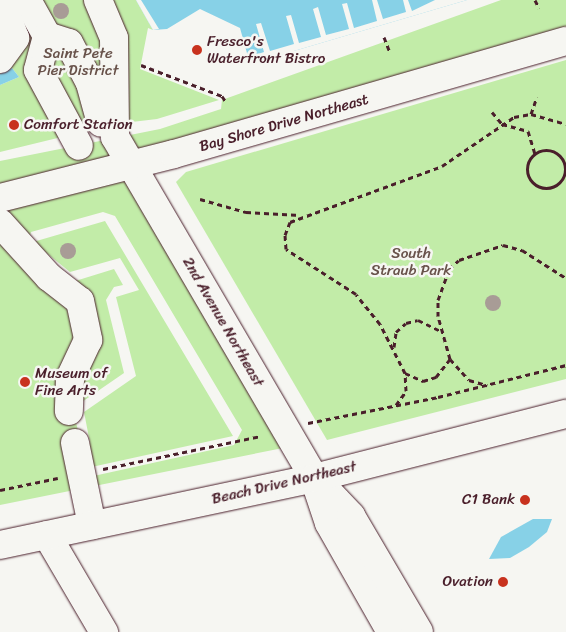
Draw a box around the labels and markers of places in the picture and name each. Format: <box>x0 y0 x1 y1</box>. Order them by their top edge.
place label: Fresco's Waterfront Bistro <box>207 32 325 67</box>
marker: Fresco's Waterfront Bistro <box>191 44 203 56</box>
place label: Comfort Station <box>24 116 133 134</box>
marker: Comfort Station <box>8 119 20 131</box>
place label: Museum of Fine Arts <box>35 364 108 399</box>
marker: Museum of Fine Arts <box>19 376 31 388</box>
place label: C1 Bank <box>462 491 515 509</box>
marker: C1 Bank <box>519 494 531 506</box>
place label: Ovation <box>443 573 493 591</box>
marker: Ovation <box>497 576 509 588</box>

